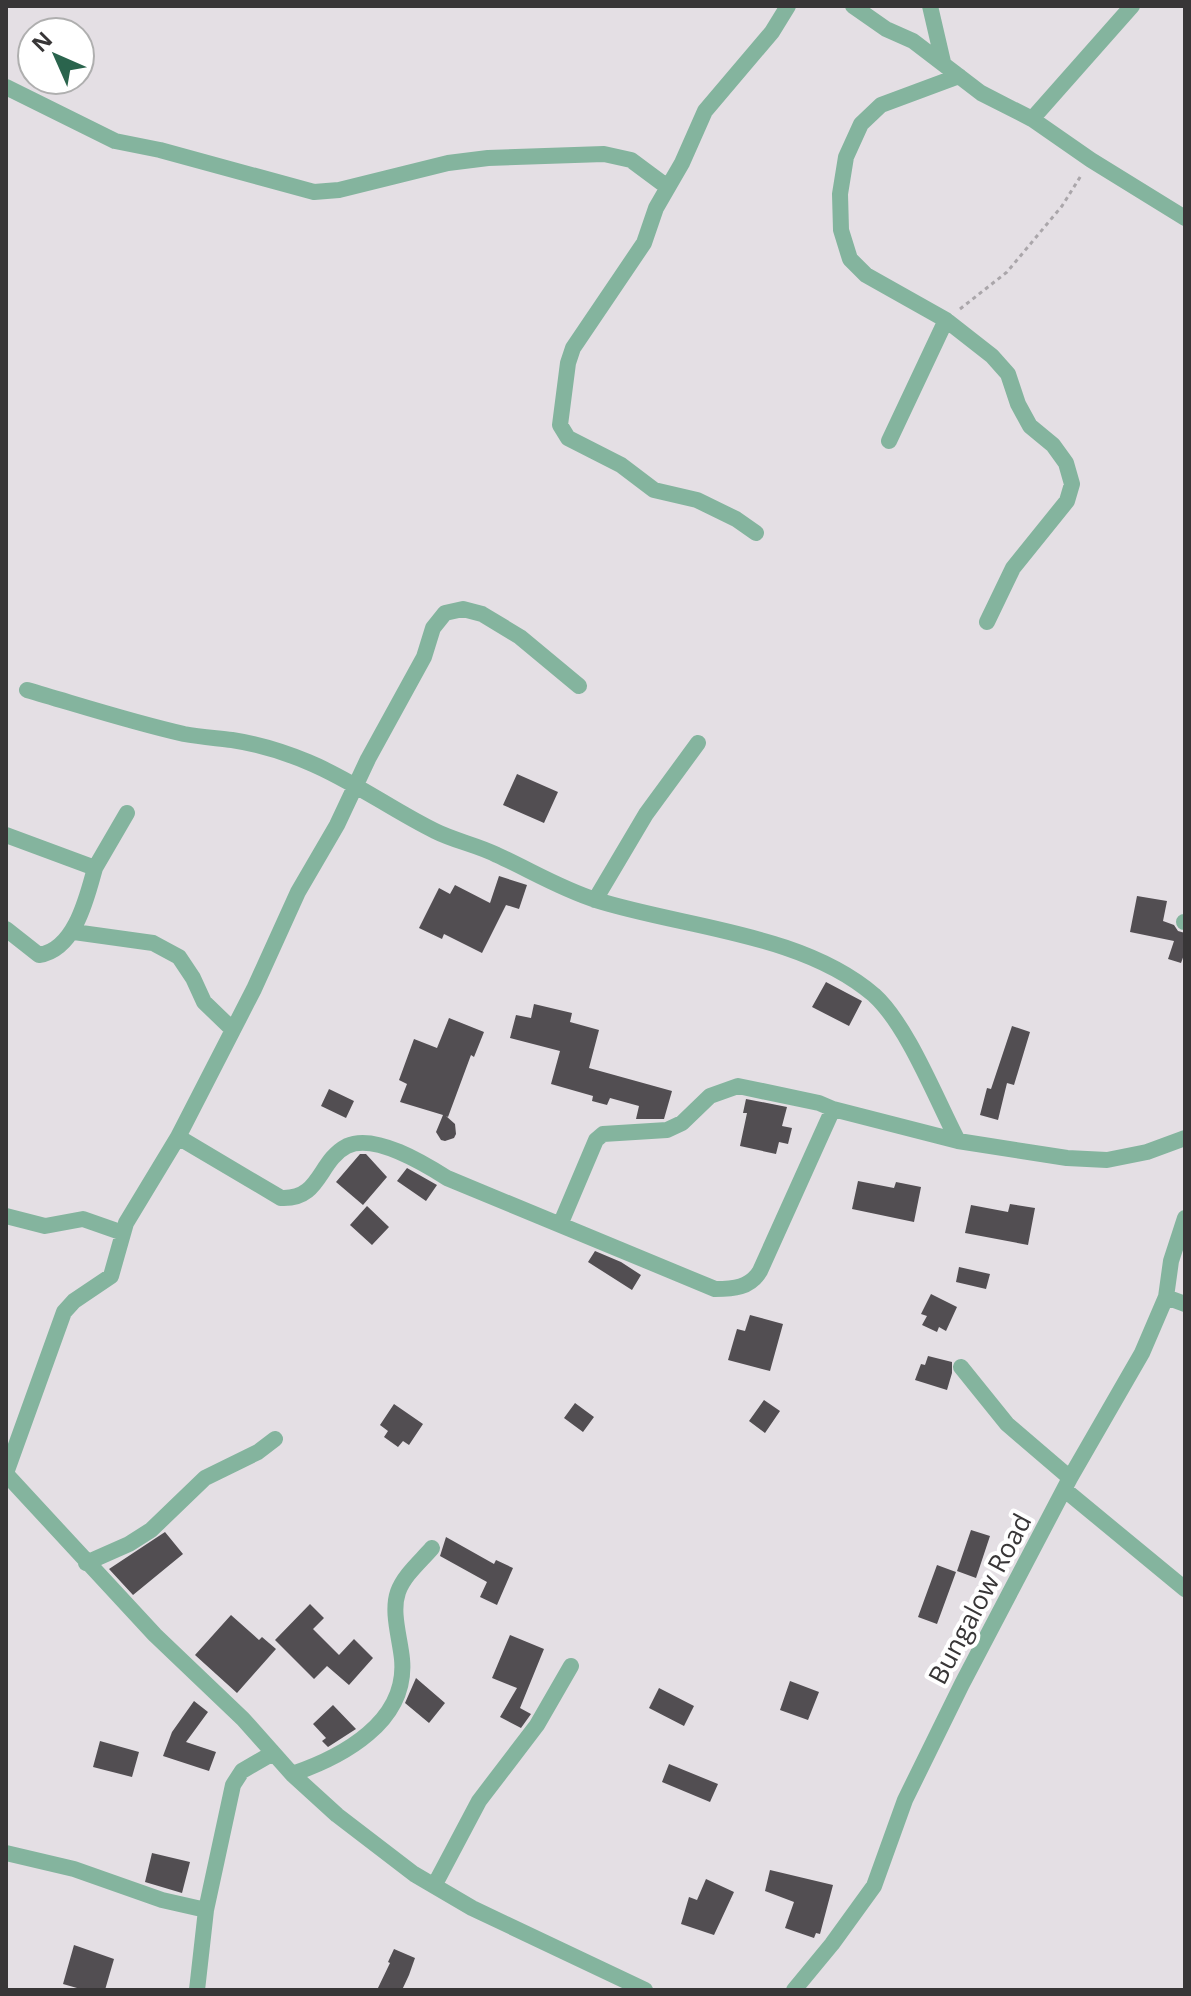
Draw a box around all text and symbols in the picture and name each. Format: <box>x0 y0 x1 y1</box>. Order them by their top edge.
north arrow <box>16 16 96 96</box>
text: N <box>24 24 58 58</box>
street label: Bungalow Road <box>919 1507 1039 1690</box>

